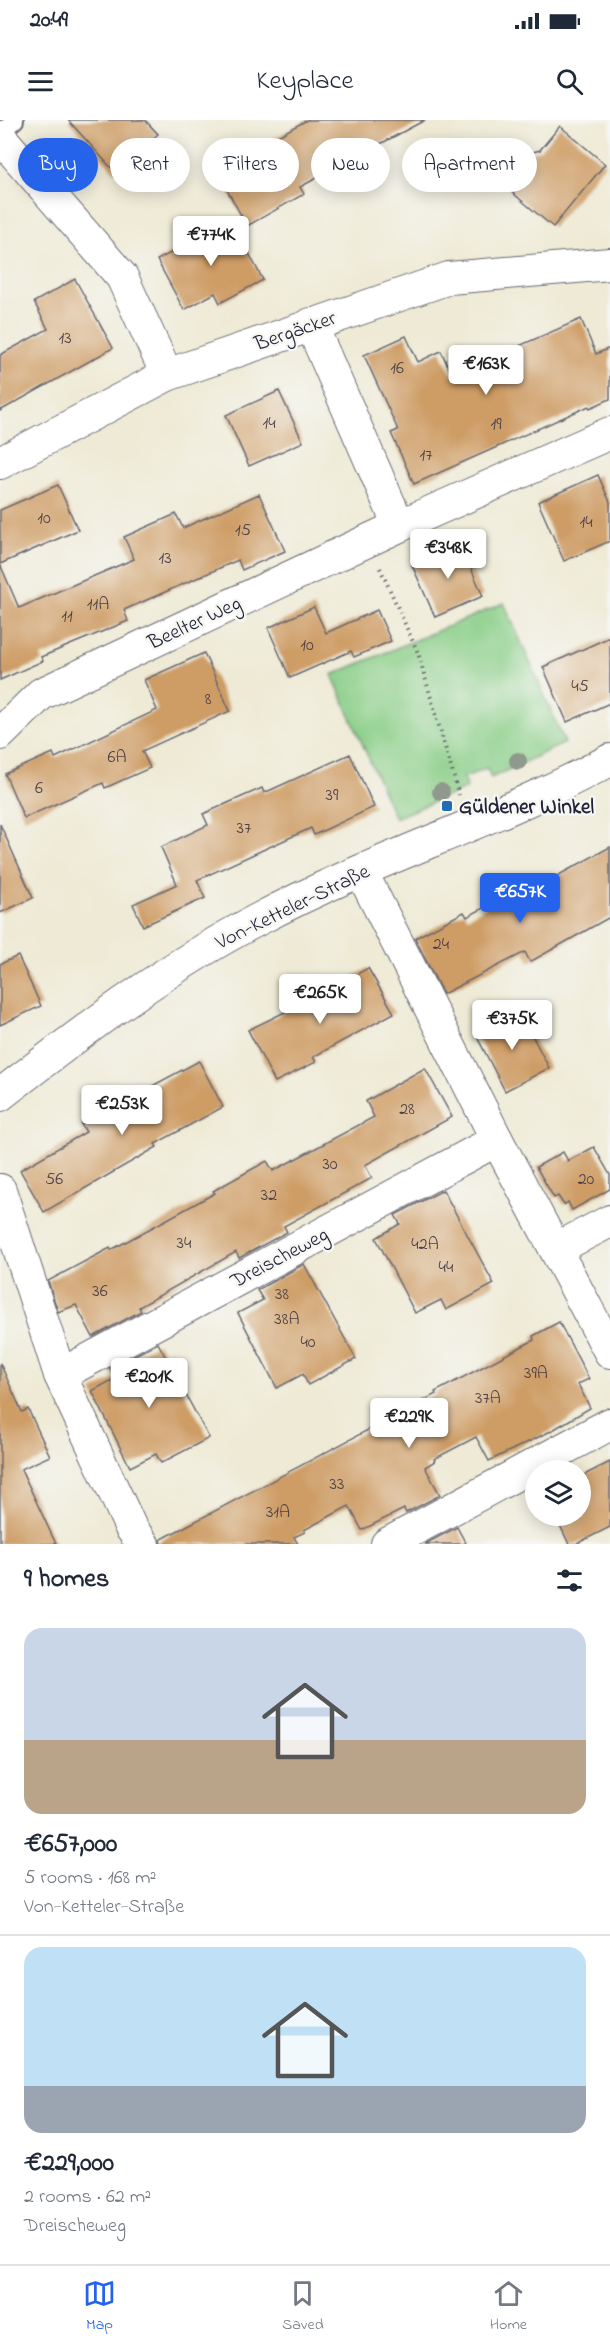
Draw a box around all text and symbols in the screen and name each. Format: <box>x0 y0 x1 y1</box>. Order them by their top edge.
text: 20:49 <box>30 5 68 37</box>
text: Keyplace <box>256 62 354 101</box>
icon: menu <box>24 65 57 98</box>
icon: search <box>553 65 586 98</box>
chip: Buy <box>18 138 98 192</box>
chip: Rent <box>110 138 190 192</box>
chip: Filters <box>202 138 299 192</box>
chip: New <box>311 138 390 192</box>
chip: Apartment <box>402 138 537 192</box>
pin: €774K <box>169 216 253 267</box>
text: €774K <box>187 221 235 250</box>
street label: Bergäcker <box>250 304 342 362</box>
house number: 13 <box>58 326 72 352</box>
pin: €163K <box>444 345 528 396</box>
text: €163K <box>462 350 510 379</box>
house number: 16 <box>390 356 404 382</box>
house number: 14 <box>262 411 276 437</box>
house number: 19 <box>490 412 502 438</box>
house number: 17 <box>419 443 433 469</box>
house number: 10 <box>37 506 51 532</box>
house number: 14 <box>579 510 593 536</box>
house number: 15 <box>235 518 251 544</box>
pin: €348K <box>406 529 490 580</box>
text: €348K <box>424 534 472 563</box>
house number: 13 <box>158 546 172 572</box>
street label: Beelter Weg <box>142 589 247 661</box>
house number: 11A <box>87 592 109 618</box>
house number: 11 <box>61 604 73 630</box>
house number: 10 <box>300 633 314 659</box>
house number: 45 <box>571 674 589 700</box>
house number: 8 <box>205 687 212 713</box>
house number: 6A <box>107 745 127 771</box>
house number: 6 <box>35 776 43 802</box>
house number: 39 <box>326 783 339 809</box>
place label: Güldener Winkel <box>459 793 594 823</box>
marker: Güldener Winkel <box>440 799 454 813</box>
house number: 37 <box>237 816 252 842</box>
street label: Von-Ketteler-Straße <box>210 857 376 959</box>
pin: €657K <box>478 873 562 924</box>
text: €657K <box>494 878 546 907</box>
house number: 24 <box>433 932 450 958</box>
pin: €265K <box>278 974 362 1025</box>
text: €265K <box>293 979 347 1008</box>
pin: €375K <box>470 1000 554 1051</box>
text: €375K <box>486 1005 538 1034</box>
pin: €253K <box>80 1085 164 1136</box>
text: €253K <box>95 1090 149 1119</box>
house number: 28 <box>399 1097 415 1123</box>
house number: 30 <box>322 1152 338 1178</box>
house number: 56 <box>45 1167 63 1193</box>
house number: 20 <box>578 1167 595 1193</box>
house number: 32 <box>261 1183 277 1209</box>
street label: Dreischeweg <box>225 1220 335 1299</box>
house number: 34 <box>177 1231 192 1257</box>
house number: 42A <box>411 1232 439 1258</box>
house number: 44 <box>439 1255 454 1281</box>
house number: 36 <box>92 1279 108 1305</box>
house number: 38 <box>275 1282 289 1308</box>
house number: 38A <box>274 1307 300 1333</box>
house number: 40 <box>300 1330 316 1356</box>
pin: €201K <box>107 1358 191 1409</box>
house number: 39A <box>524 1361 548 1387</box>
text: €201K <box>125 1363 173 1392</box>
house number: 37A <box>475 1386 501 1412</box>
pin: €229K <box>367 1398 451 1449</box>
text: €229K <box>384 1403 434 1432</box>
map controls <box>525 1460 591 1526</box>
button: layers <box>525 1460 591 1526</box>
house number: 33 <box>330 1472 344 1498</box>
house number: 31A <box>266 1500 290 1526</box>
text: 9 homes <box>24 1561 109 1599</box>
icon: filters <box>553 1564 586 1597</box>
icon: home <box>251 1667 359 1775</box>
text: €657,000 <box>24 1826 117 1864</box>
text: 5 rooms · 168 m² <box>24 1864 157 1893</box>
text: Von-Ketteler-Straße <box>24 1893 184 1922</box>
icon: home <box>251 1986 359 2094</box>
text: €229,000 <box>24 2145 114 2183</box>
text: 2 rooms · 62 m² <box>24 2183 151 2212</box>
text: Dreischeweg <box>24 2212 126 2241</box>
tab: Map <box>83 2277 116 2337</box>
tab: Saved <box>282 2277 324 2337</box>
tab: Home <box>490 2277 527 2337</box>

